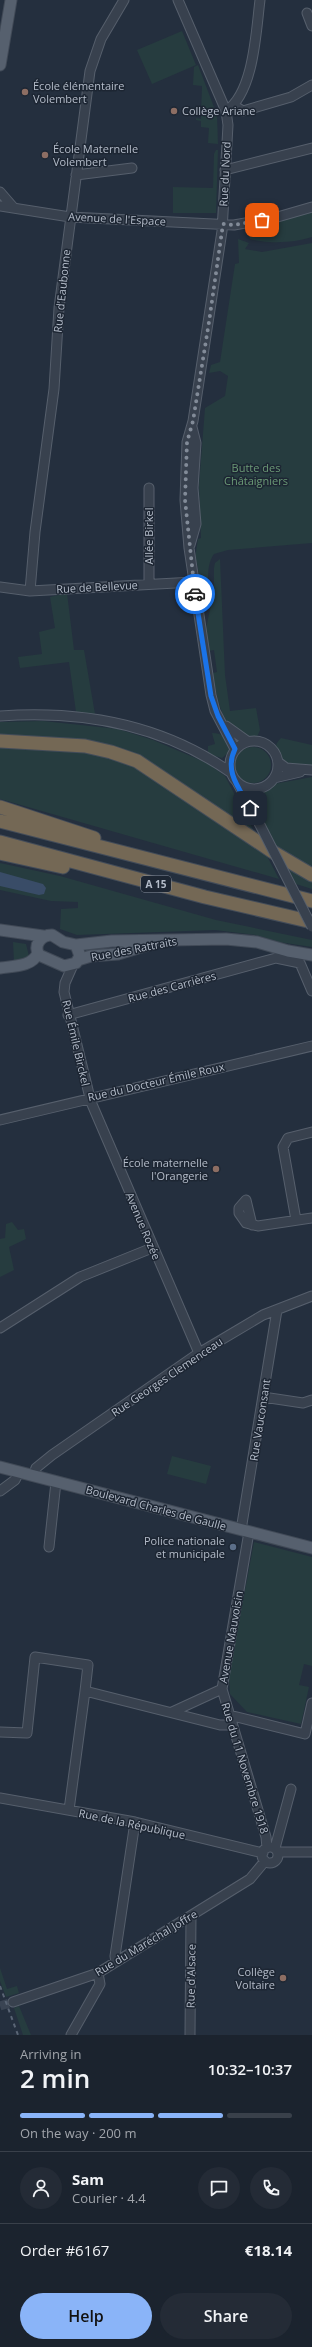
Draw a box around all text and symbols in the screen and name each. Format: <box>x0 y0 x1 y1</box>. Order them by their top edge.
place label: École élémentaire Volembert <box>33 78 125 106</box>
marker: École élémentaire Volembert <box>20 87 30 97</box>
place label: Collège Ariane <box>182 103 256 118</box>
marker: Collège Ariane <box>169 106 179 116</box>
place label: École Maternelle Volembert <box>53 141 138 169</box>
street label: Rue du Nord <box>215 141 234 207</box>
marker: École Maternelle Volembert <box>40 150 50 160</box>
pin <box>245 203 279 237</box>
street label: Avenue de l'Espace <box>68 208 166 229</box>
icon: bag <box>251 209 273 231</box>
street label: Rue d'Eaubonne <box>50 249 73 333</box>
park label: Butte des Châtaigniers <box>224 460 288 488</box>
street label: Allée Birkel <box>141 508 156 564</box>
courier <box>175 574 215 614</box>
street label: Rue de Bellevue <box>56 577 138 596</box>
icon: car <box>184 583 206 605</box>
pin <box>233 791 267 825</box>
icon: home <box>239 797 261 819</box>
road number: A 15 <box>141 876 171 892</box>
street label: Rue des Rattraits <box>90 933 178 964</box>
street label: Rue des Carrières <box>126 968 218 1005</box>
street label: Rue Émile Birckel <box>59 998 94 1087</box>
street label: Rue du Docteur Émile Roux <box>86 1058 226 1105</box>
place label: École maternelle l'Orangerie <box>123 1155 208 1183</box>
marker: École maternelle l'Orangerie <box>211 1164 221 1174</box>
street label: Avenue Rozée <box>122 1190 164 1262</box>
street label: Rue Georges Clemenceau <box>108 1334 225 1420</box>
street label: Rue Vauconsant <box>246 1378 273 1462</box>
street label: Boulevard Charles de Gaulle <box>84 1482 228 1534</box>
place label: Police nationale et municipale <box>144 1533 225 1561</box>
marker: Police nationale et municipale <box>228 1542 238 1552</box>
street label: Avenue Mauvoisin <box>215 1590 246 1684</box>
street label: Rue du 11 Novembre 1918 <box>218 1700 273 1835</box>
street label: Rue de la République <box>77 1805 187 1842</box>
street label: Rue du Maréchal Joffre <box>92 1906 200 1979</box>
street label: Rue d'Alsace <box>182 1944 199 2008</box>
place label: Collège Voltaire <box>236 1964 275 1992</box>
marker: Collège Voltaire <box>278 1973 288 1983</box>
text: Arriving in <box>20 2045 82 2063</box>
text: 10:32–10:37 <box>208 2059 292 2079</box>
text: 2 min <box>20 2060 90 2096</box>
text: On the way · 200 m <box>20 2124 136 2142</box>
button: person <box>20 2167 62 2209</box>
button: chat <box>198 2167 240 2209</box>
button: phone <box>250 2167 292 2209</box>
text: Sam <box>72 2169 104 2189</box>
text: Courier · 4.4 <box>72 2189 146 2207</box>
text: Order #6167 <box>20 2240 109 2260</box>
text: €18.14 <box>245 2240 292 2260</box>
button: Help <box>20 2293 152 2339</box>
button: Share <box>160 2293 292 2339</box>

